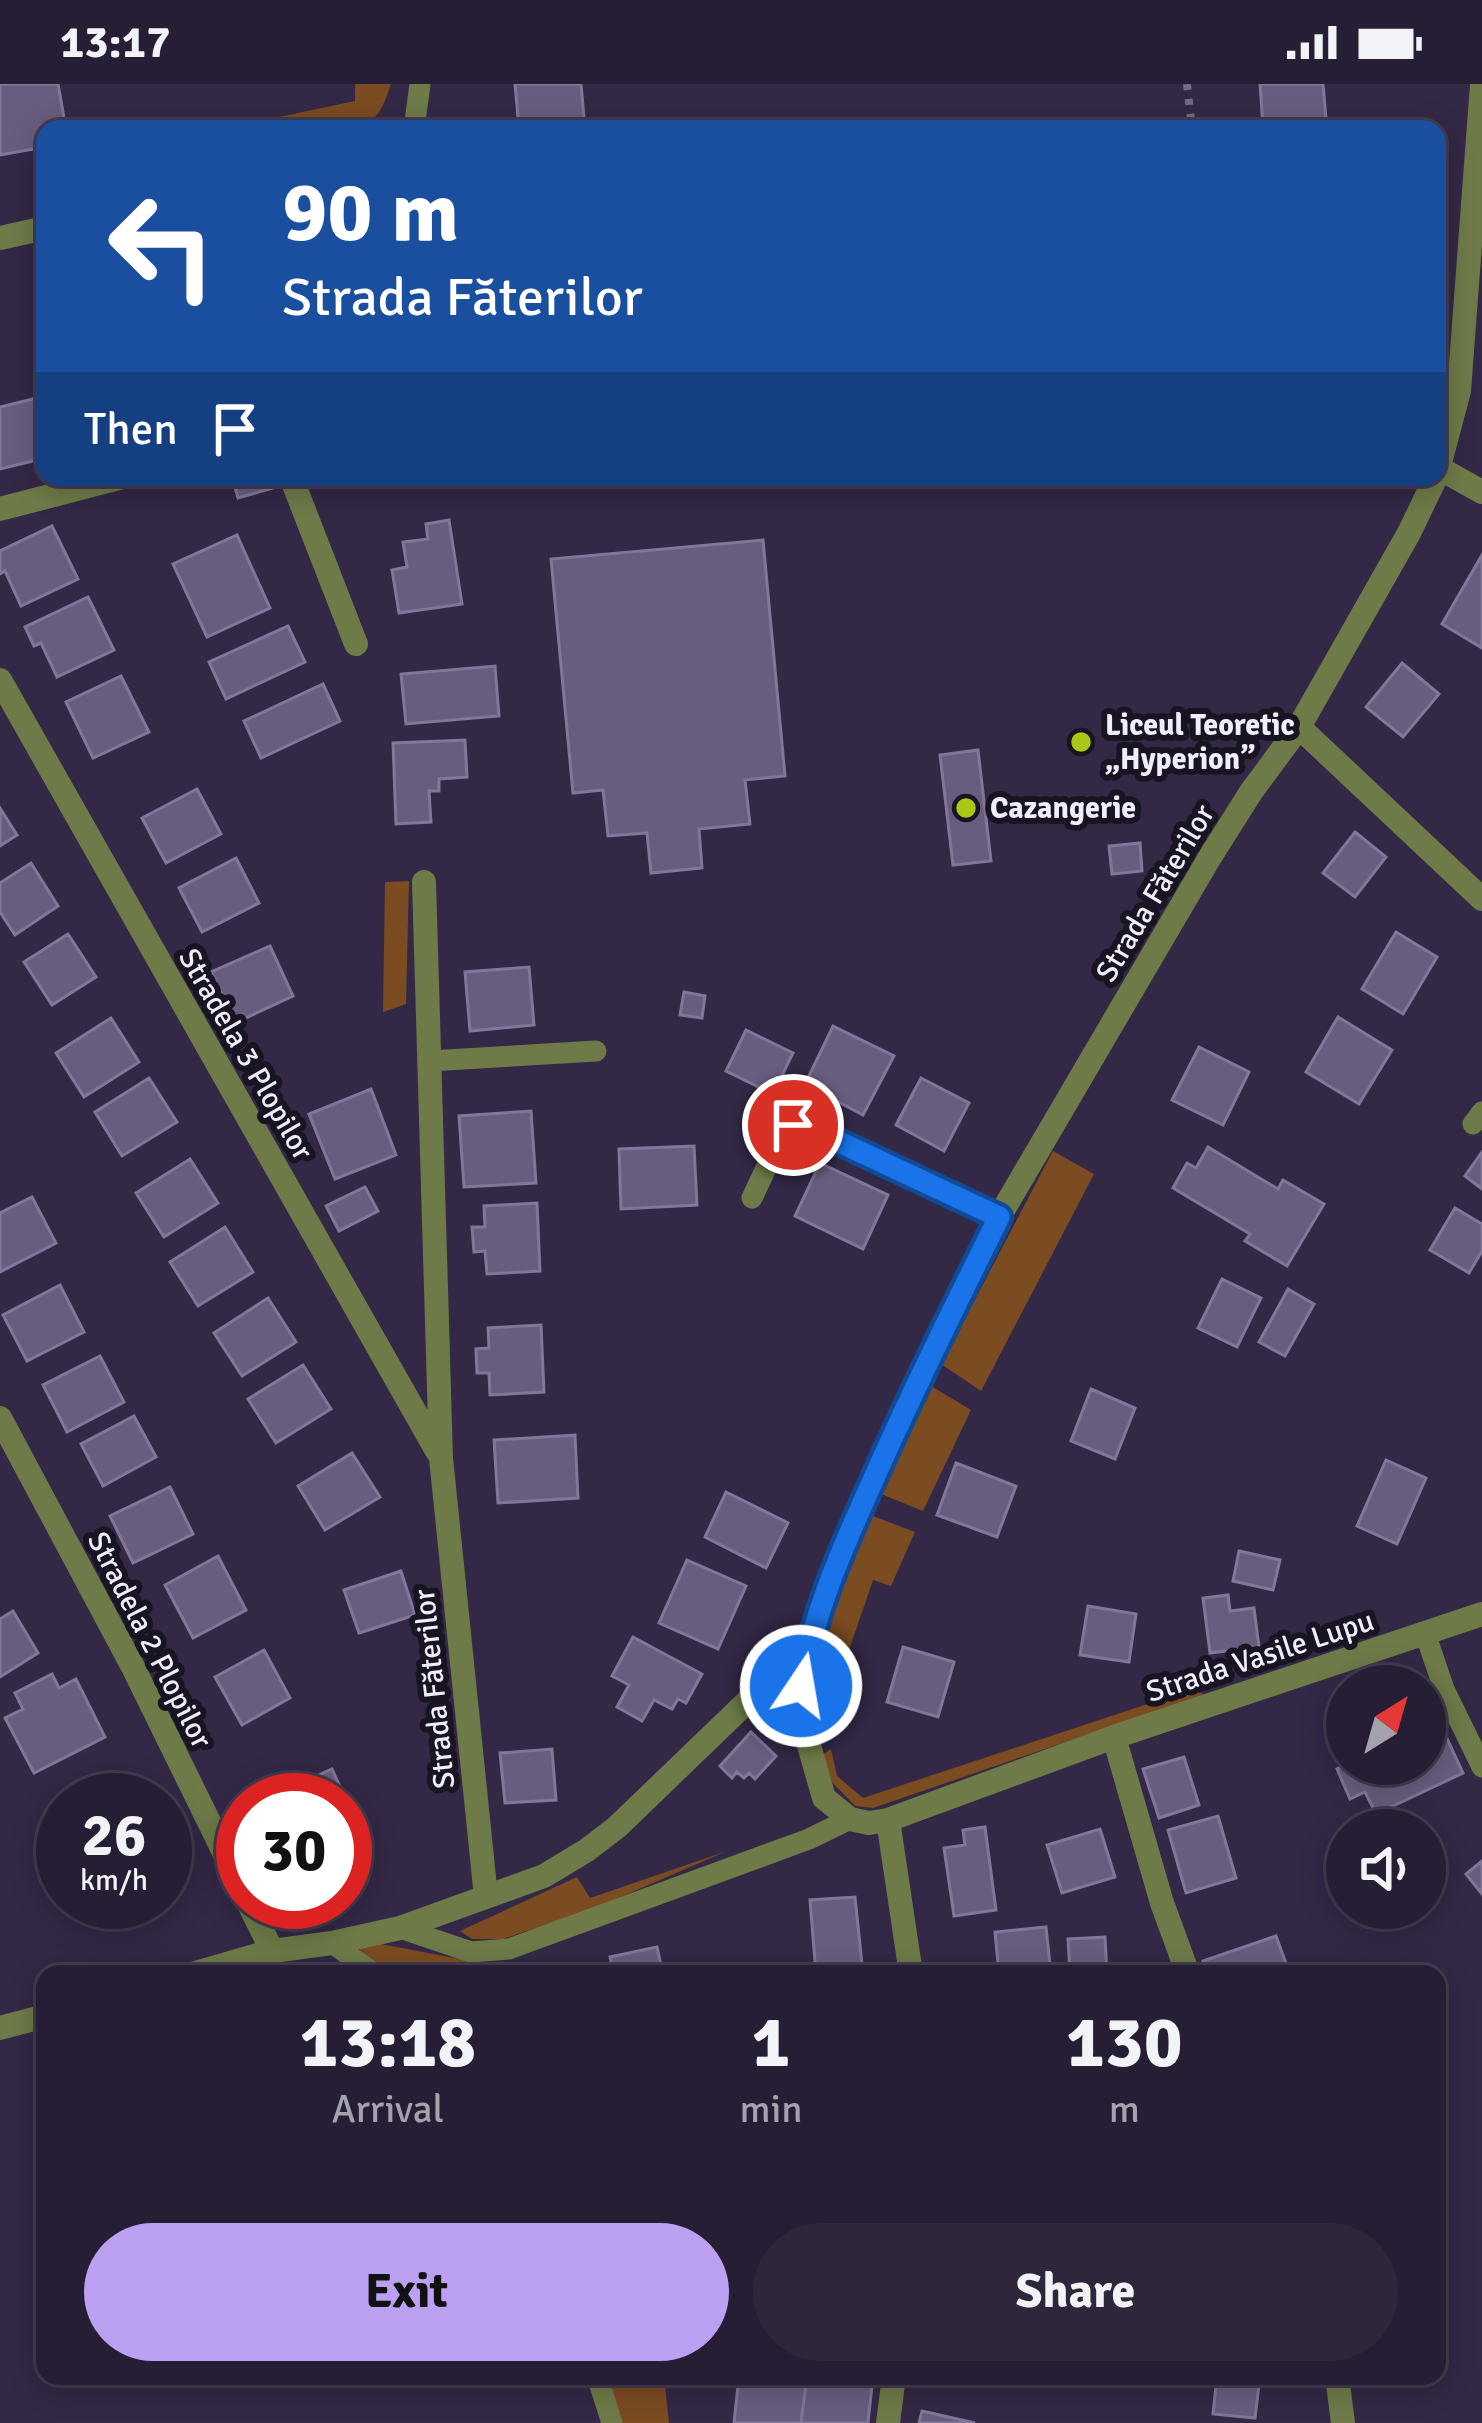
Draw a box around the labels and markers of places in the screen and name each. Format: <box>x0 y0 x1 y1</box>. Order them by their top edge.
place label: Liceul Teoretic „Hyperion” <box>1105 707 1295 778</box>
marker: Liceul Teoretic „Hyperion” <box>1068 729 1094 755</box>
place label: Cazangerie <box>990 790 1136 827</box>
marker: Cazangerie <box>953 795 979 821</box>
pin <box>742 1074 844 1176</box>

